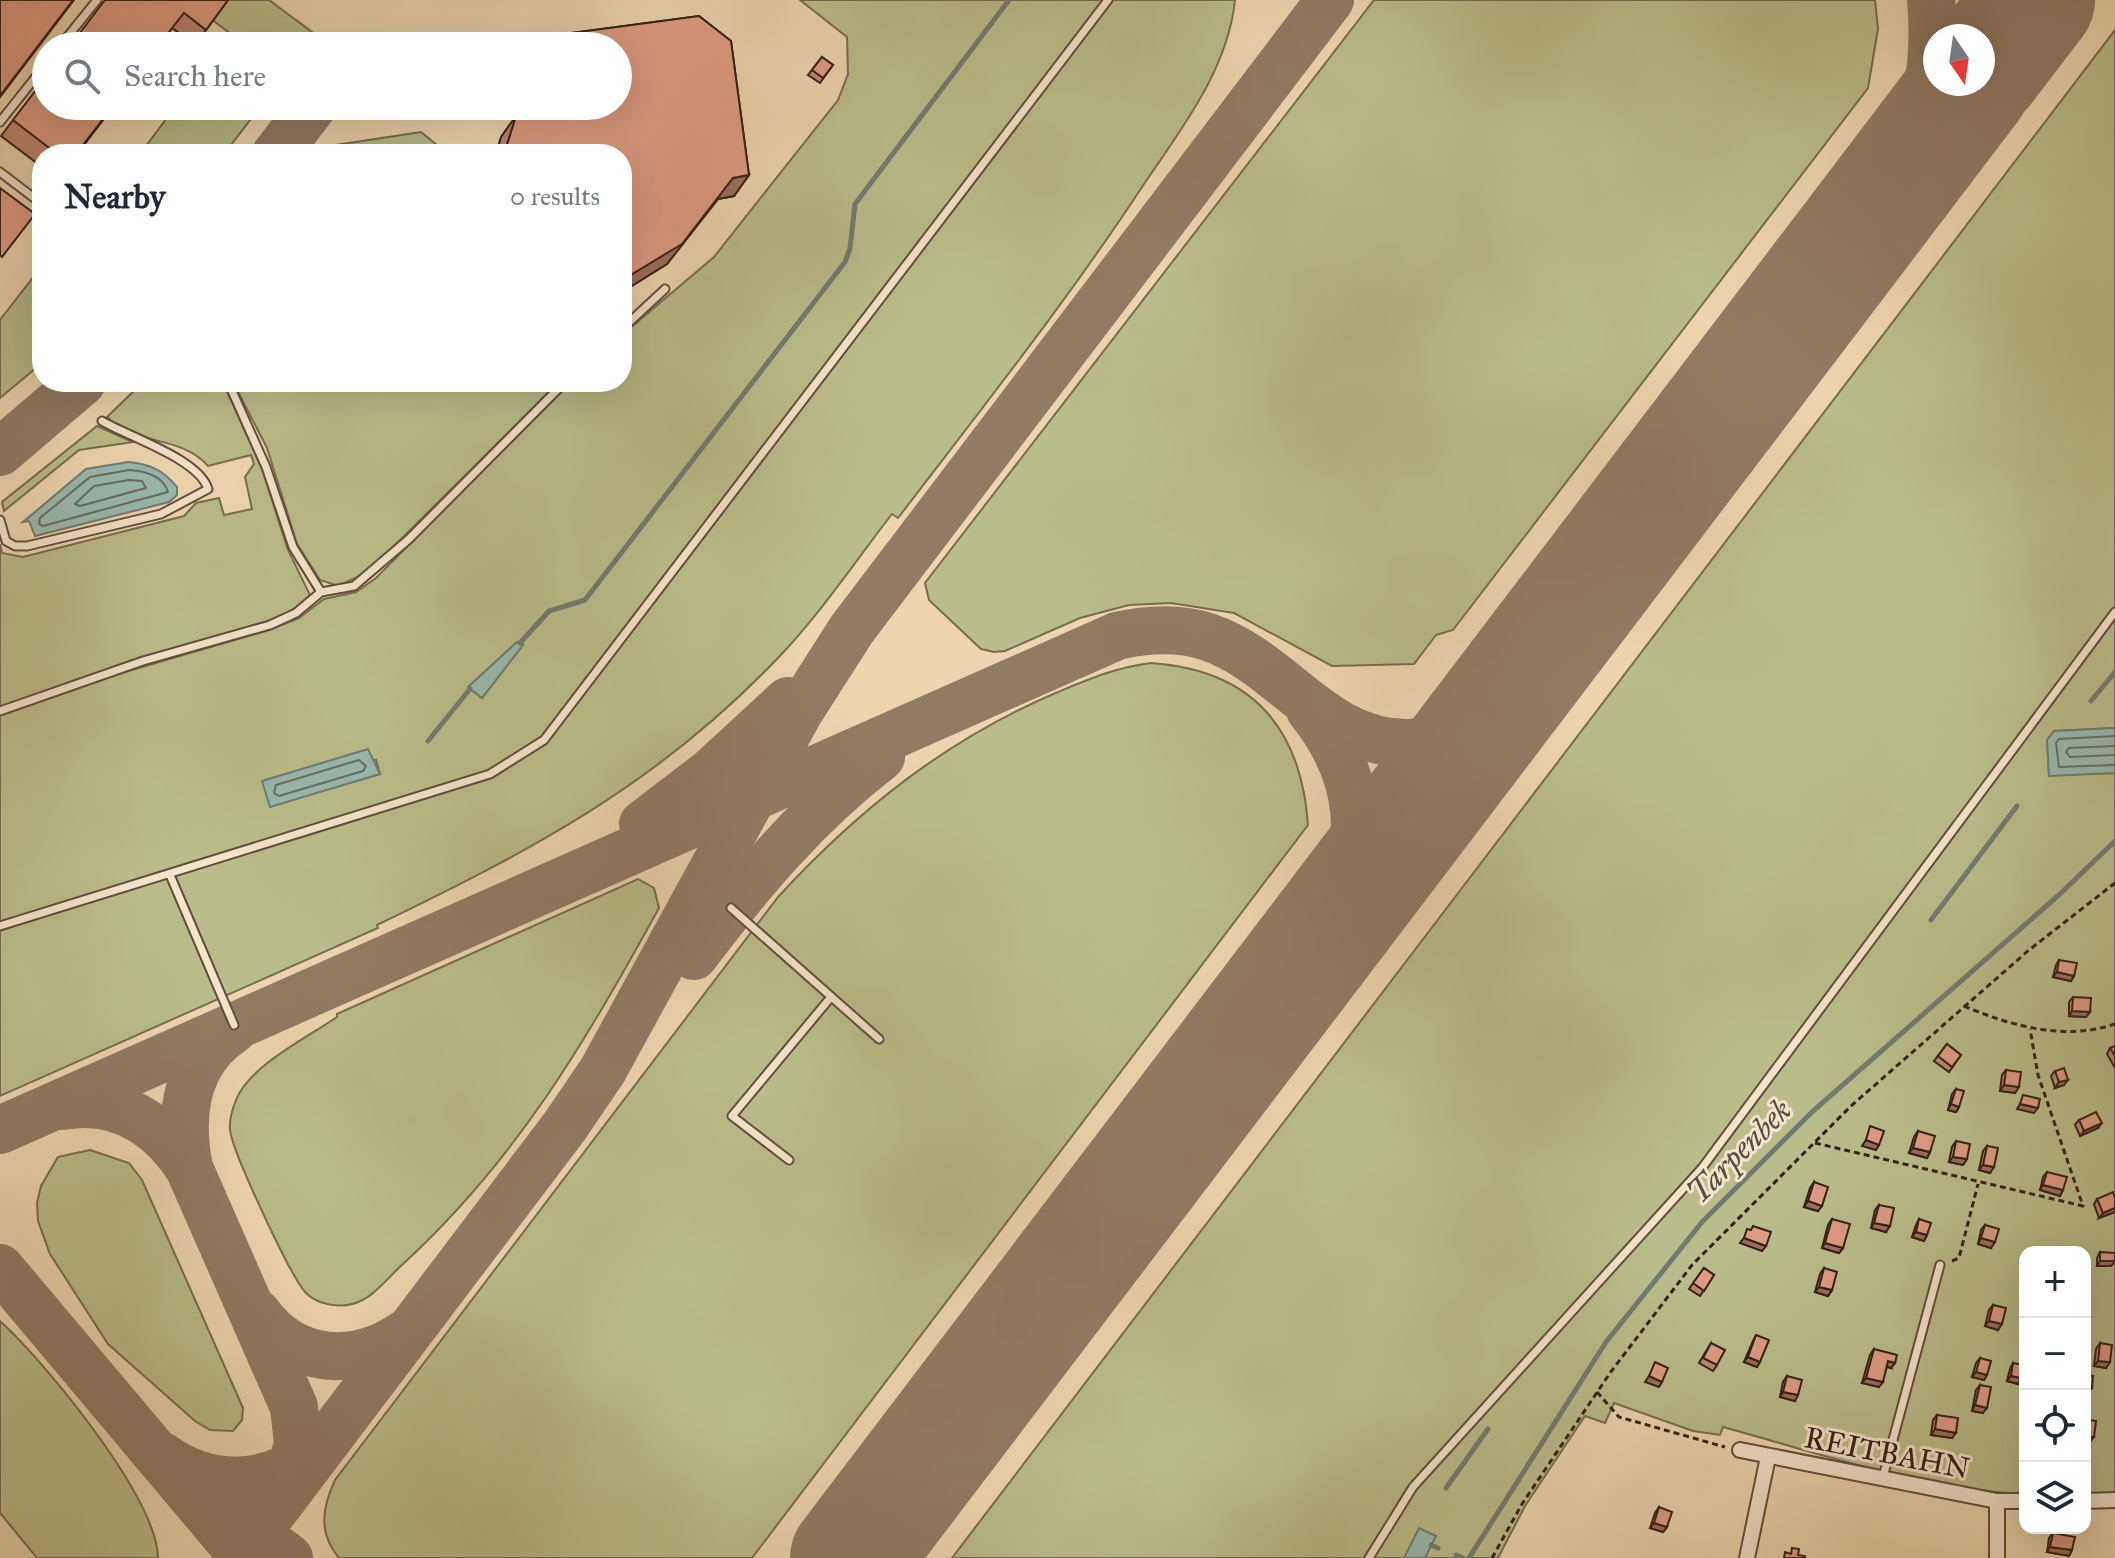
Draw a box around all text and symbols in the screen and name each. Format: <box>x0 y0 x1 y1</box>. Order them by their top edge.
north arrow <box>1923 24 1995 96</box>
search box <box>32 32 632 120</box>
icon: search <box>60 54 104 98</box>
text: Search here <box>124 58 266 94</box>
text: Nearby <box>64 176 166 217</box>
text: 0 results <box>510 180 600 212</box>
water label: Tarpenbek <box>1679 1091 1800 1212</box>
map controls <box>2019 1246 2091 1534</box>
button: + <box>2019 1246 2091 1318</box>
button: − <box>2019 1318 2091 1390</box>
button: locate <box>2019 1390 2091 1462</box>
street label: REITBAHN <box>1801 1419 1973 1487</box>
button: layers <box>2019 1462 2091 1534</box>

